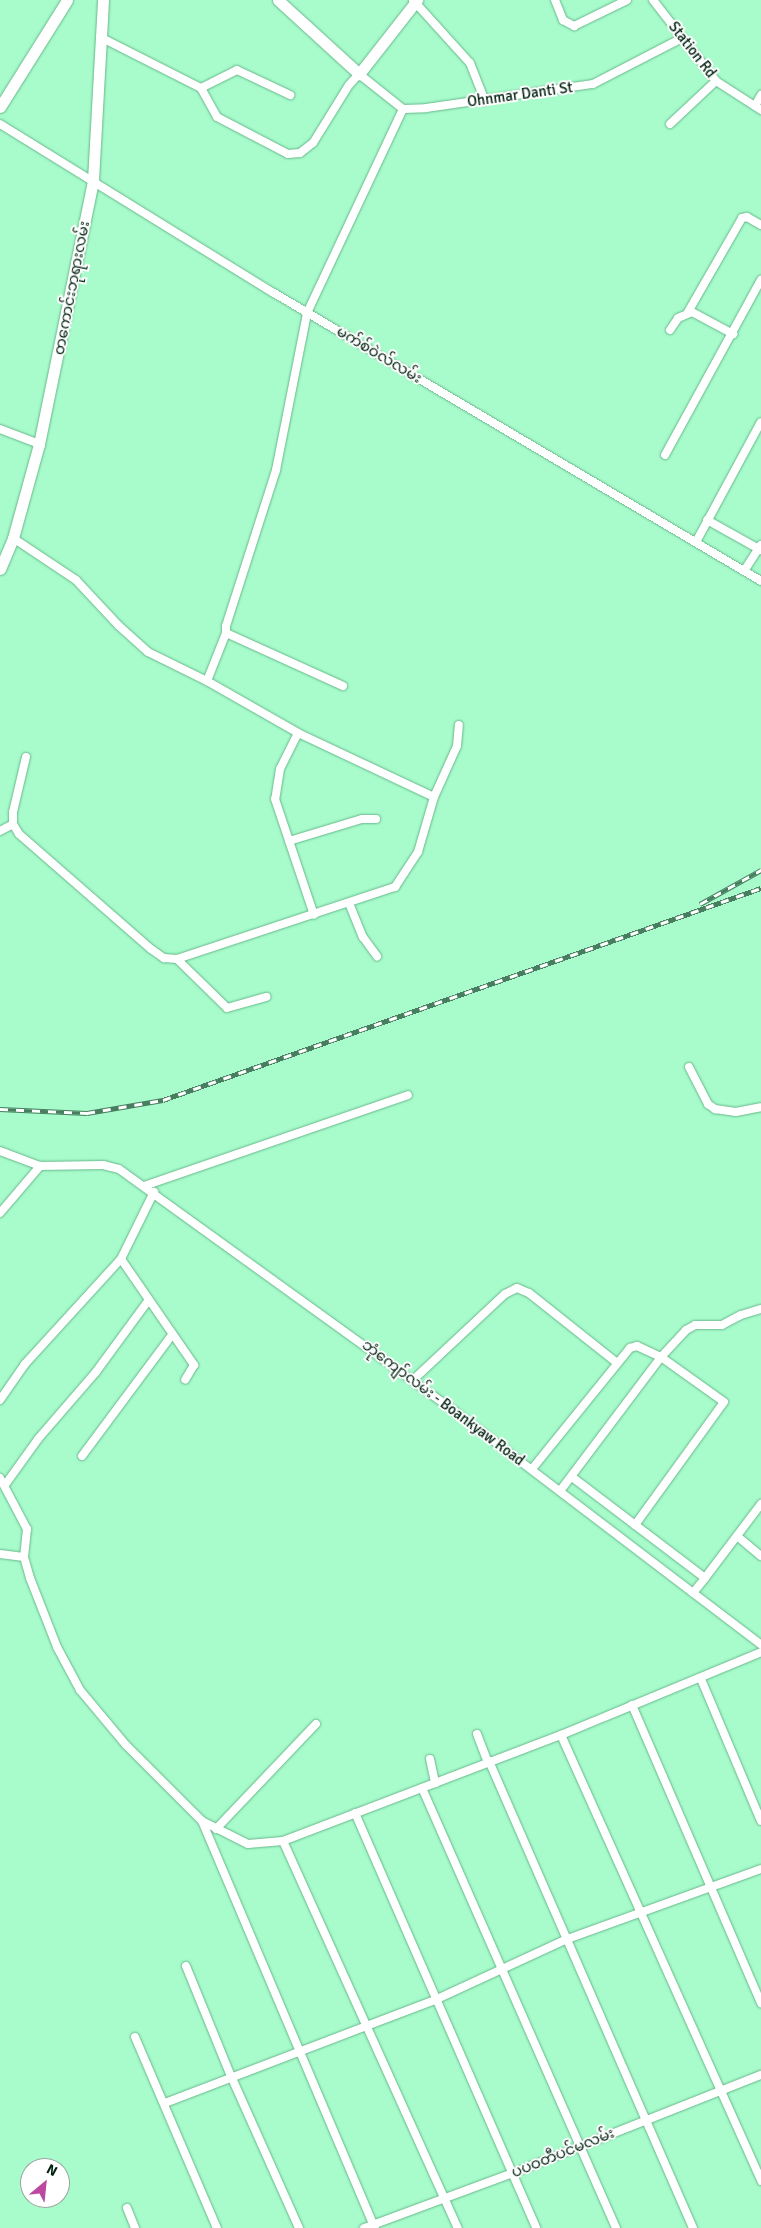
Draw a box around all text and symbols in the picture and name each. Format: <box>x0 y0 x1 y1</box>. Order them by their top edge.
street label: Station Rd <box>664 18 720 82</box>
street label: Ohnmar Danti St <box>466 79 574 111</box>
street label: တကောင်းဘုရားလမ်း <box>50 219 94 357</box>
street label: မက်စ်ဝဲလ်လမ်း <box>333 322 425 388</box>
street label: ဘုံကျော်လမ်း - Boankyaw Road <box>358 1336 528 1470</box>
street label: ပပဝတီပင်မလမ်း <box>509 2124 617 2182</box>
north arrow <box>20 2158 70 2208</box>
text: N <box>44 2160 60 2180</box>

